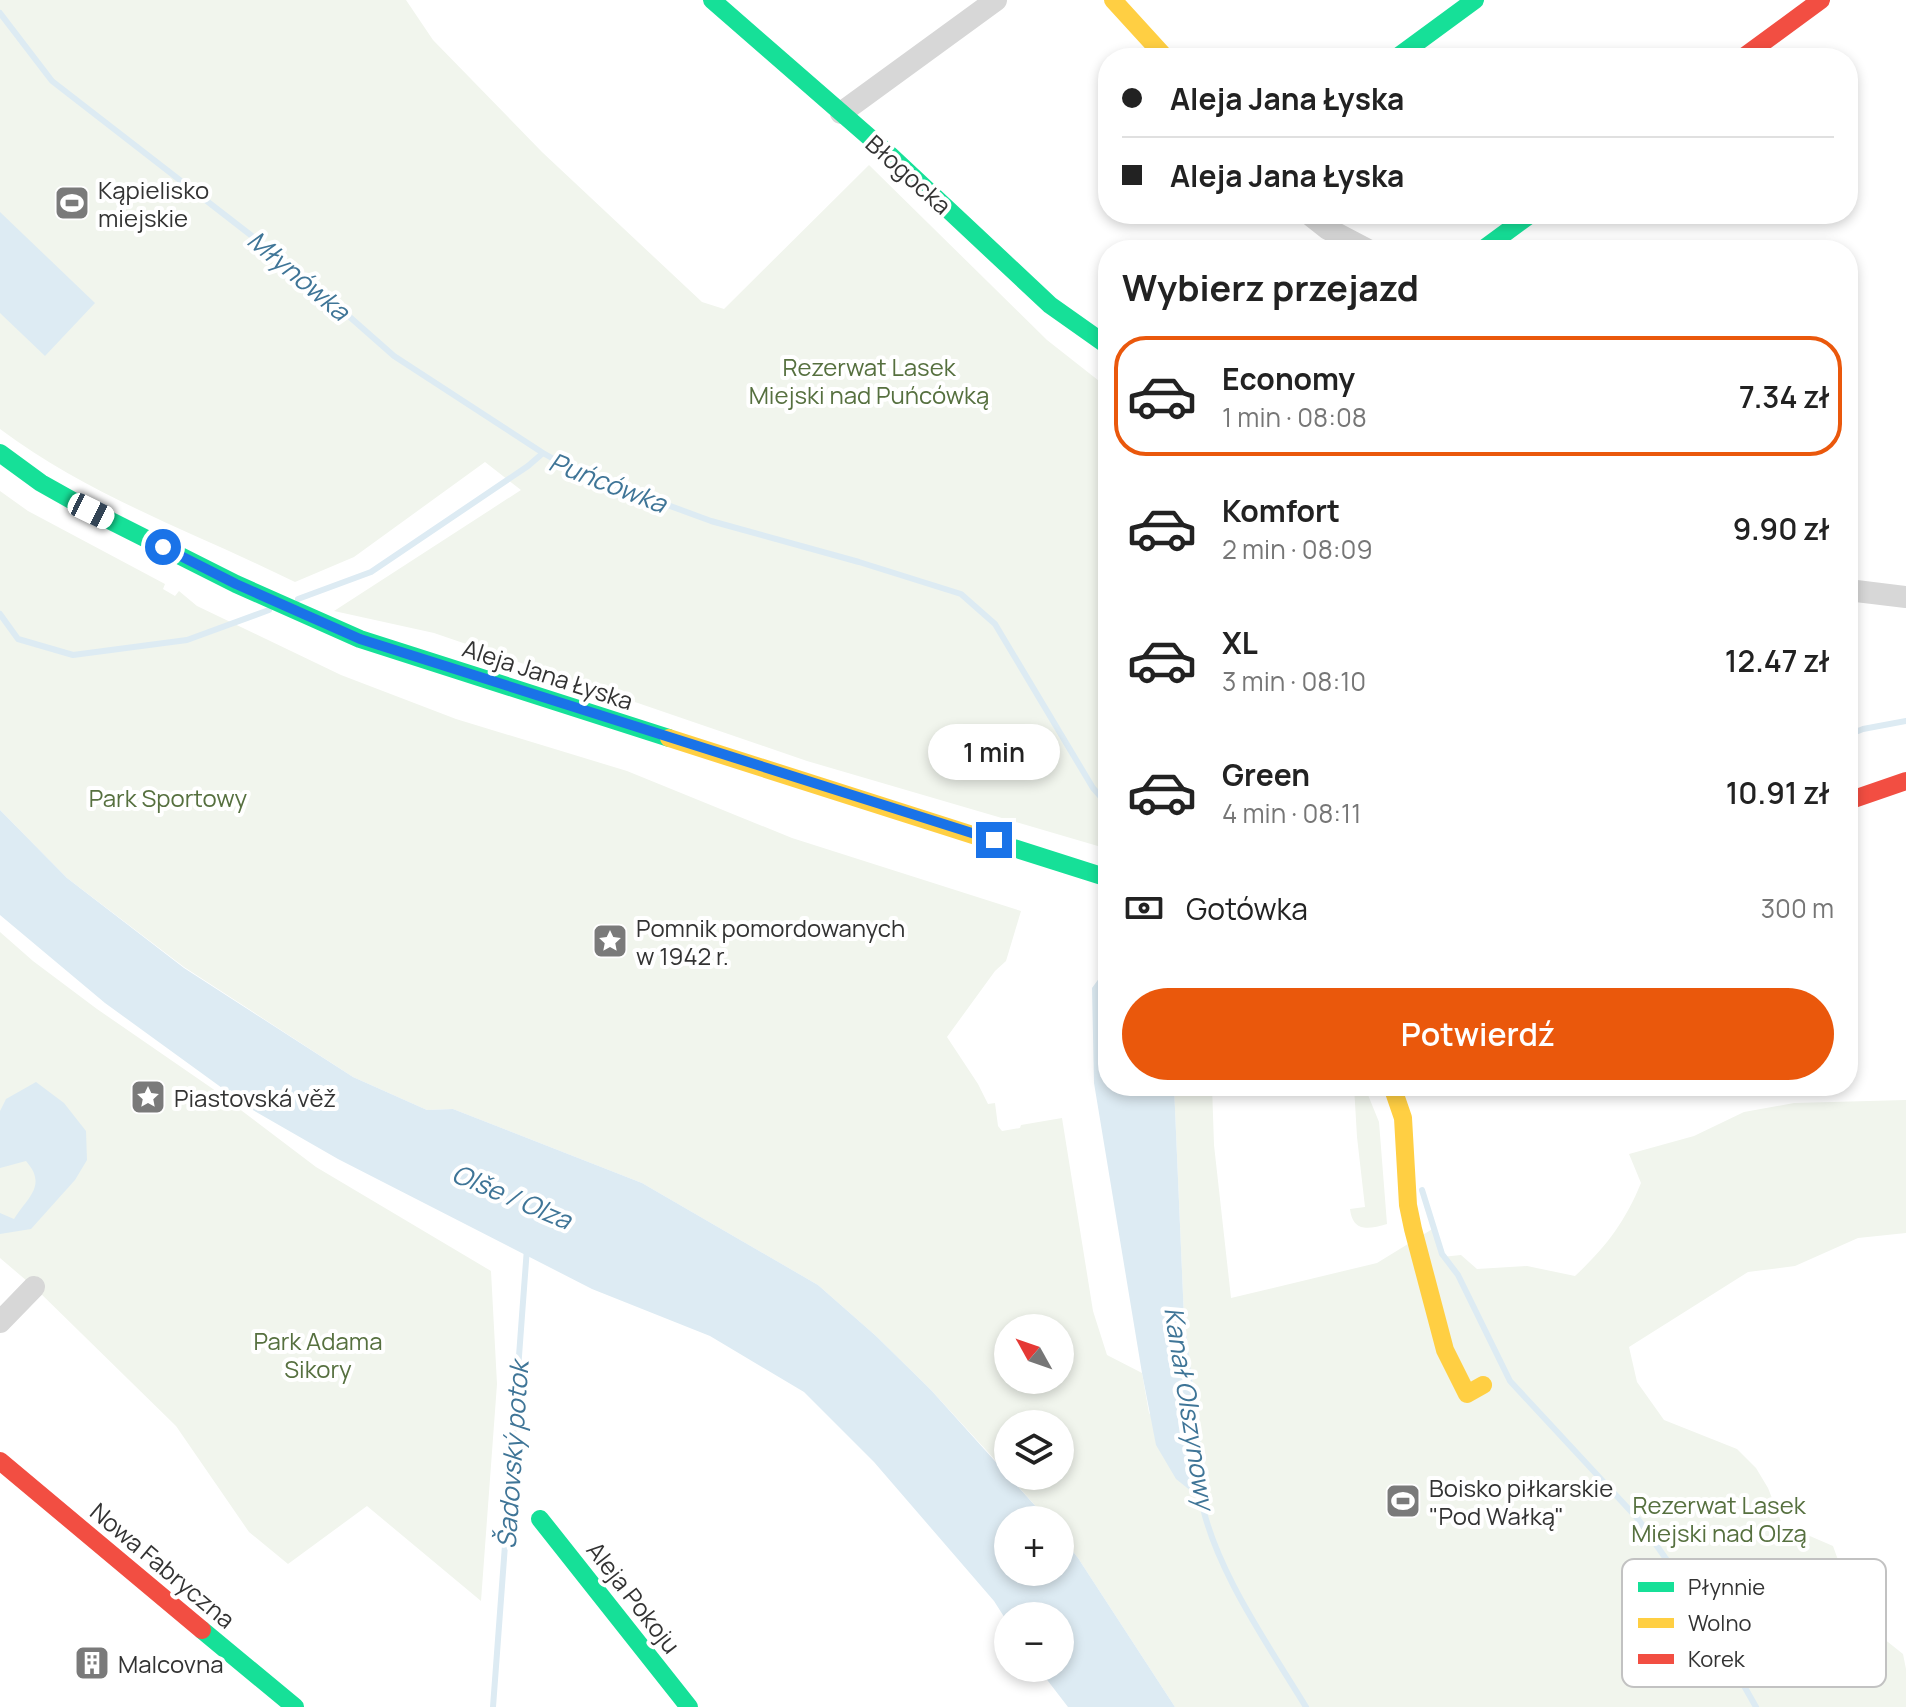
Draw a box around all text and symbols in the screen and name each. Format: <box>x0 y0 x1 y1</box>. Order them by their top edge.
text: Aleja Jana Łyska <box>1170 78 1404 119</box>
street label: Błogocka <box>859 127 959 221</box>
text: Aleja Jana Łyska <box>1170 155 1404 196</box>
place label: Kąpielisko miejskie <box>98 173 209 234</box>
sports icon: Kąpielisko miejskie <box>53 184 91 222</box>
water label: Młynówka <box>240 222 359 329</box>
text: Wybierz przejazd <box>1122 263 1419 312</box>
park label: Rezerwat Lasek Miejski nad Puńcówką <box>749 350 989 411</box>
text: Economy <box>1222 358 1355 399</box>
icon: car <box>1126 360 1198 432</box>
text: 7.34 zł <box>1739 376 1830 417</box>
text: 1 min · 08:08 <box>1222 399 1367 435</box>
water label: Puńcówka <box>544 443 673 521</box>
car <box>64 490 118 532</box>
text: Komfort <box>1222 490 1340 531</box>
icon: car <box>1126 492 1198 564</box>
text: 9.90 zł <box>1733 508 1830 549</box>
route start <box>145 529 181 565</box>
text: 2 min · 08:09 <box>1222 531 1373 567</box>
text: XL <box>1222 622 1258 663</box>
icon: car <box>1126 624 1198 696</box>
street label: Aleja Jana Łyska <box>458 631 638 717</box>
text: 12.47 zł <box>1725 640 1830 681</box>
text: 3 min · 08:10 <box>1222 663 1366 699</box>
callout: 1 min <box>928 724 1060 780</box>
text: 1 min <box>963 734 1025 770</box>
text: Green <box>1222 754 1310 795</box>
icon: car <box>1126 756 1198 828</box>
text: 10.91 zł <box>1726 772 1830 813</box>
park label: Park Sportowy <box>89 781 247 814</box>
text: 4 min · 08:11 <box>1222 795 1361 831</box>
route end <box>976 822 1012 858</box>
icon: cash <box>1122 886 1166 930</box>
text: Gotówka <box>1186 888 1308 929</box>
text: 300 m <box>1761 890 1834 926</box>
place label: Pomnik pomordowanych w 1942 r. <box>636 911 905 972</box>
place icon: Pomnik pomordowanych w 1942 r. <box>591 922 629 960</box>
button: Potwierdź <box>1122 988 1834 1080</box>
place icon: Piastovská věž <box>129 1078 167 1116</box>
place label: Piastovská věž <box>174 1081 336 1114</box>
water label: Olše / Olza <box>447 1155 579 1238</box>
water label: Kanał Olszynowy <box>1156 1304 1224 1515</box>
north arrow <box>994 1314 1074 1394</box>
map controls <box>994 1314 1074 1682</box>
park label: Park Adama Sikory <box>253 1324 383 1385</box>
water label: Šadovský potok <box>487 1356 537 1550</box>
button: layers <box>994 1410 1074 1490</box>
place label: Boisko piłkarskie "Pod Wałką" <box>1429 1471 1613 1532</box>
sports icon: Boisko piłkarskie "Pod Wałką" <box>1384 1482 1422 1520</box>
park label: Rezerwat Lasek Miejski nad Olzą <box>1631 1488 1807 1549</box>
street label: Nowa Fabryczna <box>84 1495 242 1635</box>
button: + <box>994 1506 1074 1586</box>
street label: Aleja Pokoju <box>580 1534 688 1660</box>
legend <box>1622 1559 1886 1687</box>
text: Płynnie <box>1688 1572 1765 1602</box>
button: − <box>994 1602 1074 1682</box>
text: Wolno <box>1688 1608 1751 1638</box>
building icon: Malcovna <box>73 1644 111 1682</box>
text: Korek <box>1688 1644 1746 1674</box>
place label: Malcovna <box>118 1647 224 1680</box>

